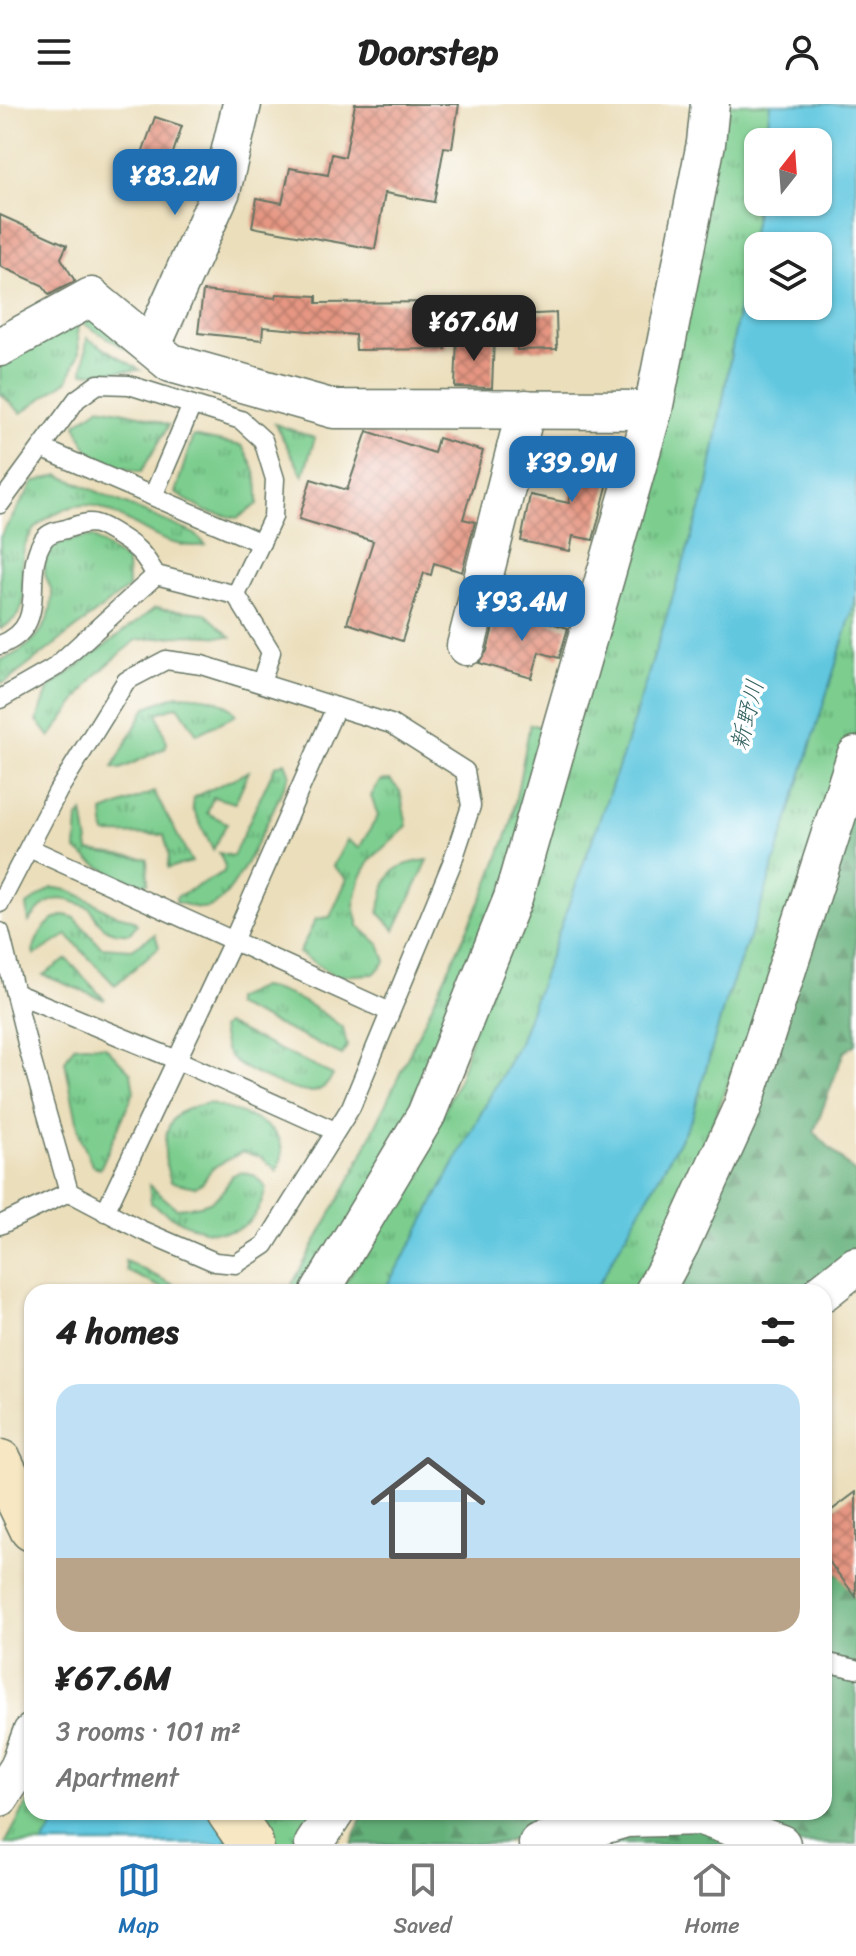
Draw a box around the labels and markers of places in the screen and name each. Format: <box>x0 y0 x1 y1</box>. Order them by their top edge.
pin: ¥83.2M <box>110 149 240 217</box>
pin: ¥67.6M <box>409 295 539 363</box>
pin: ¥39.9M <box>507 436 637 504</box>
pin: ¥93.4M <box>457 575 587 643</box>

